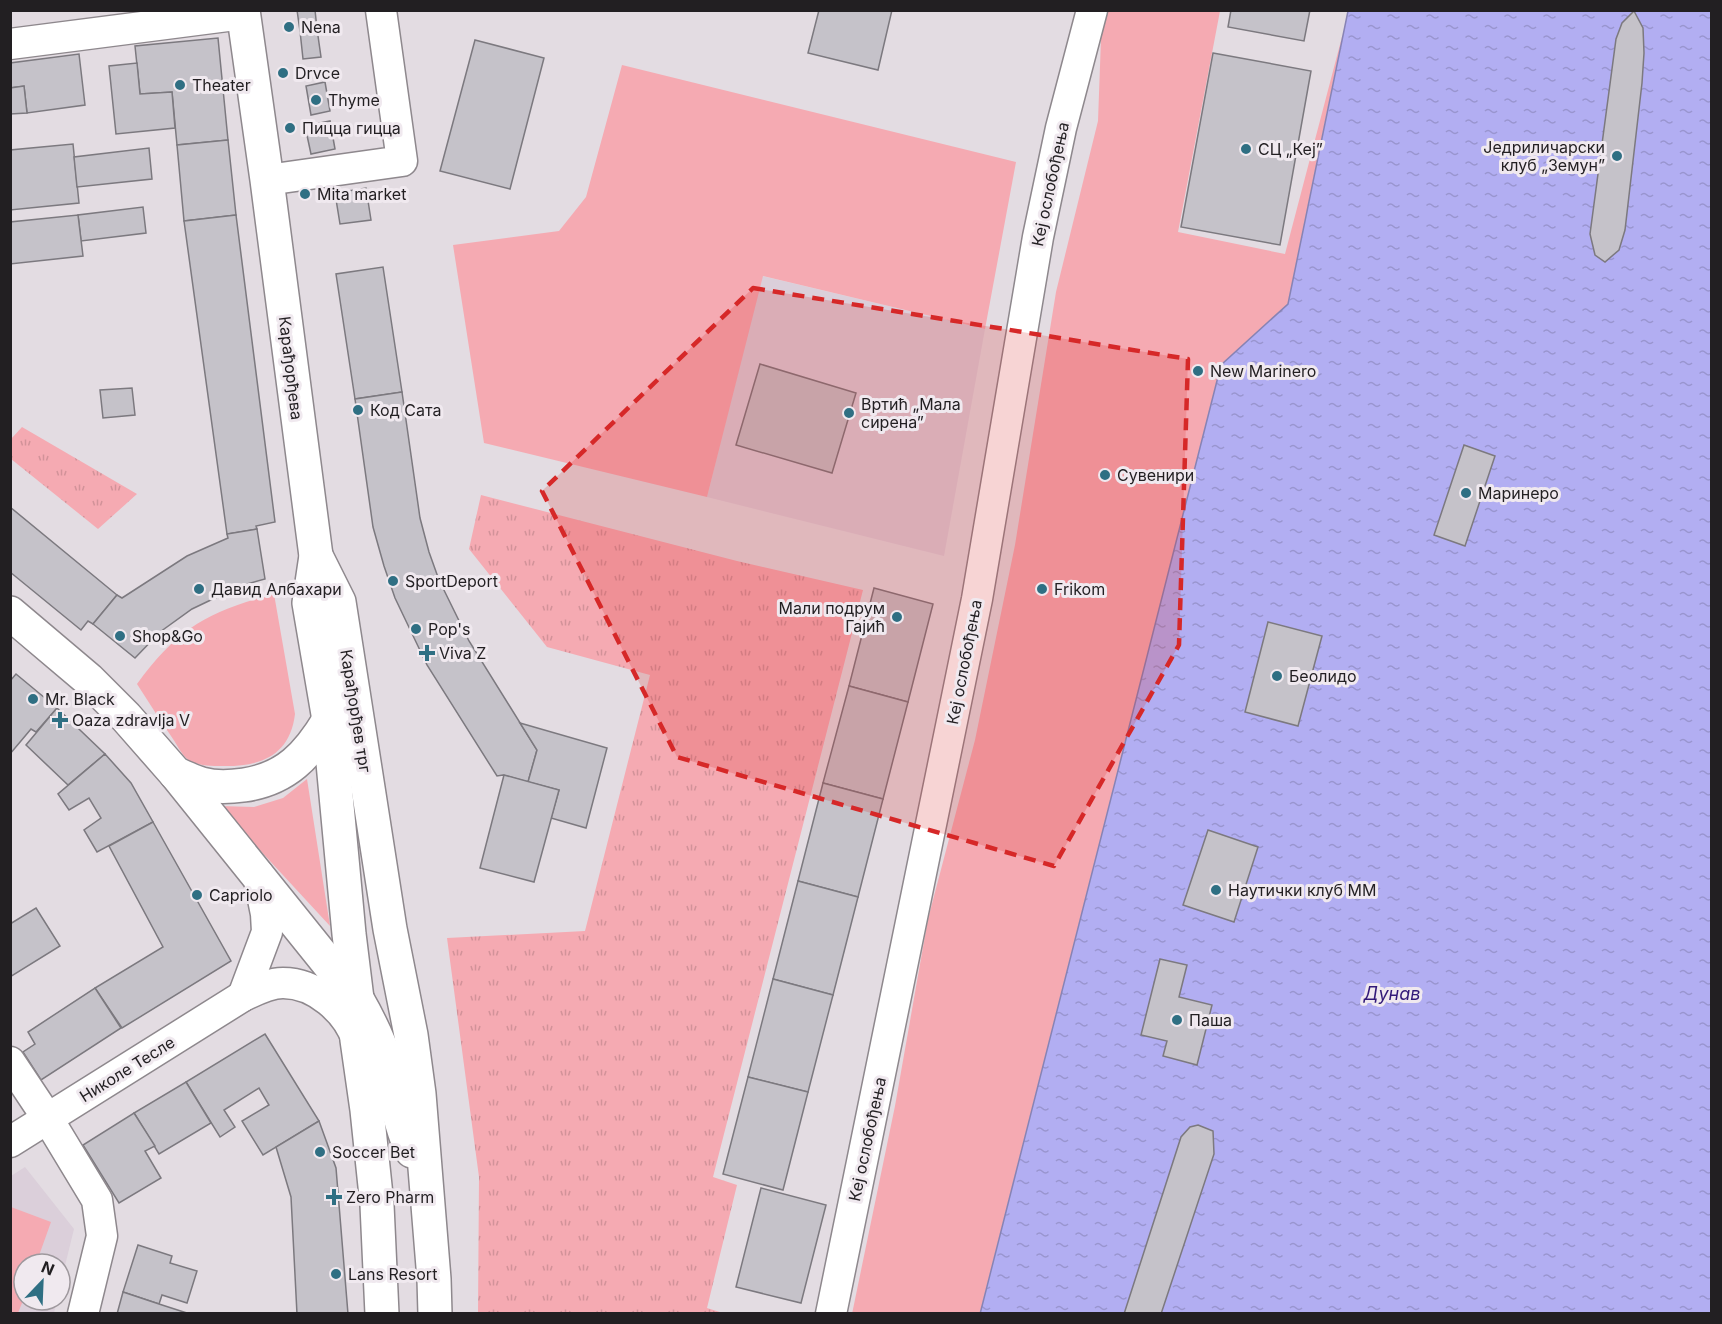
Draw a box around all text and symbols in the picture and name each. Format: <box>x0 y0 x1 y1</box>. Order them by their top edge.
place label: Nena <box>301 17 341 37</box>
marker: Nena <box>282 20 296 34</box>
place label: Drvce <box>295 63 340 83</box>
marker: Drvce <box>276 66 290 80</box>
place label: Theater <box>192 75 251 95</box>
marker: Theater <box>173 78 187 92</box>
place label: Thyme <box>328 90 380 110</box>
marker: Thyme <box>309 93 323 107</box>
place label: Пицца гицца <box>302 118 401 138</box>
street label: Кеј ослобођења <box>1027 120 1073 248</box>
marker: Пицца гицца <box>283 121 297 135</box>
place label: Једриличарски клуб „Земун” <box>1483 137 1605 175</box>
place label: СЦ „Кеј” <box>1258 139 1323 159</box>
marker: СЦ „Кеј” <box>1239 142 1253 156</box>
marker: Једриличарски клуб „Земун” <box>1610 149 1624 163</box>
place label: Mita market <box>317 184 406 204</box>
marker: Mita market <box>298 187 312 201</box>
street label: Карађорђева <box>275 315 307 421</box>
place label: New Marinero <box>1210 361 1316 381</box>
marker: New Marinero <box>1191 364 1205 378</box>
place label: Вртић „Мала сирена” <box>861 394 961 432</box>
place label: Код Сата <box>370 400 441 420</box>
marker: Код Сата <box>351 403 365 417</box>
marker: Вртић „Мала сирена” <box>842 406 856 420</box>
place label: Сувенири <box>1117 465 1194 485</box>
marker: Сувенири <box>1098 468 1112 482</box>
place label: Маринеро <box>1478 483 1559 503</box>
marker: Маринеро <box>1459 486 1473 500</box>
place label: SportDeport <box>405 571 498 591</box>
marker: SportDeport <box>386 574 400 588</box>
place label: Давид Албахари <box>211 579 342 599</box>
place label: Frikom <box>1054 579 1105 599</box>
marker: Давид Албахари <box>192 582 206 596</box>
marker: Frikom <box>1035 582 1049 596</box>
place label: Мали подрум Гајић <box>779 598 885 636</box>
street label: Кеј ослобођења <box>942 598 986 726</box>
marker: Мали подрум Гајић <box>890 610 904 624</box>
place label: Pop's <box>428 619 471 639</box>
marker: Pop's <box>409 622 423 636</box>
place label: Shop&Go <box>132 626 203 646</box>
marker: Shop&Go <box>113 629 127 643</box>
place label: Viva Z <box>439 643 486 663</box>
marker: Viva Z <box>420 646 434 660</box>
street label: Карађорђев трг <box>336 648 376 774</box>
place label: Беолидо <box>1289 666 1357 686</box>
marker: Беолидо <box>1270 669 1284 683</box>
place label: Mr. Black <box>45 689 115 709</box>
marker: Mr. Black <box>26 692 40 706</box>
place label: Oaza zdravlja V <box>72 710 190 730</box>
marker: Oaza zdravlja V <box>53 713 67 727</box>
place label: Наутички клуб ММ <box>1228 880 1376 900</box>
marker: Наутички клуб ММ <box>1209 883 1223 897</box>
place label: Capriolo <box>209 885 273 905</box>
marker: Capriolo <box>190 888 204 902</box>
water label: Дунав <box>1363 983 1420 1004</box>
place label: Паша <box>1189 1010 1232 1030</box>
marker: Паша <box>1170 1013 1184 1027</box>
street label: Николе Тесле <box>76 1032 178 1106</box>
street label: Кеј ослобођења <box>844 1075 890 1203</box>
place label: Soccer Bet <box>332 1142 415 1162</box>
marker: Soccer Bet <box>313 1145 327 1159</box>
place label: Zero Pharm <box>346 1187 434 1207</box>
marker: Zero Pharm <box>327 1190 341 1204</box>
north arrow <box>12 1252 72 1312</box>
text: N <box>38 1257 57 1280</box>
place label: Lans Resort <box>348 1264 437 1284</box>
marker: Lans Resort <box>329 1267 343 1281</box>

